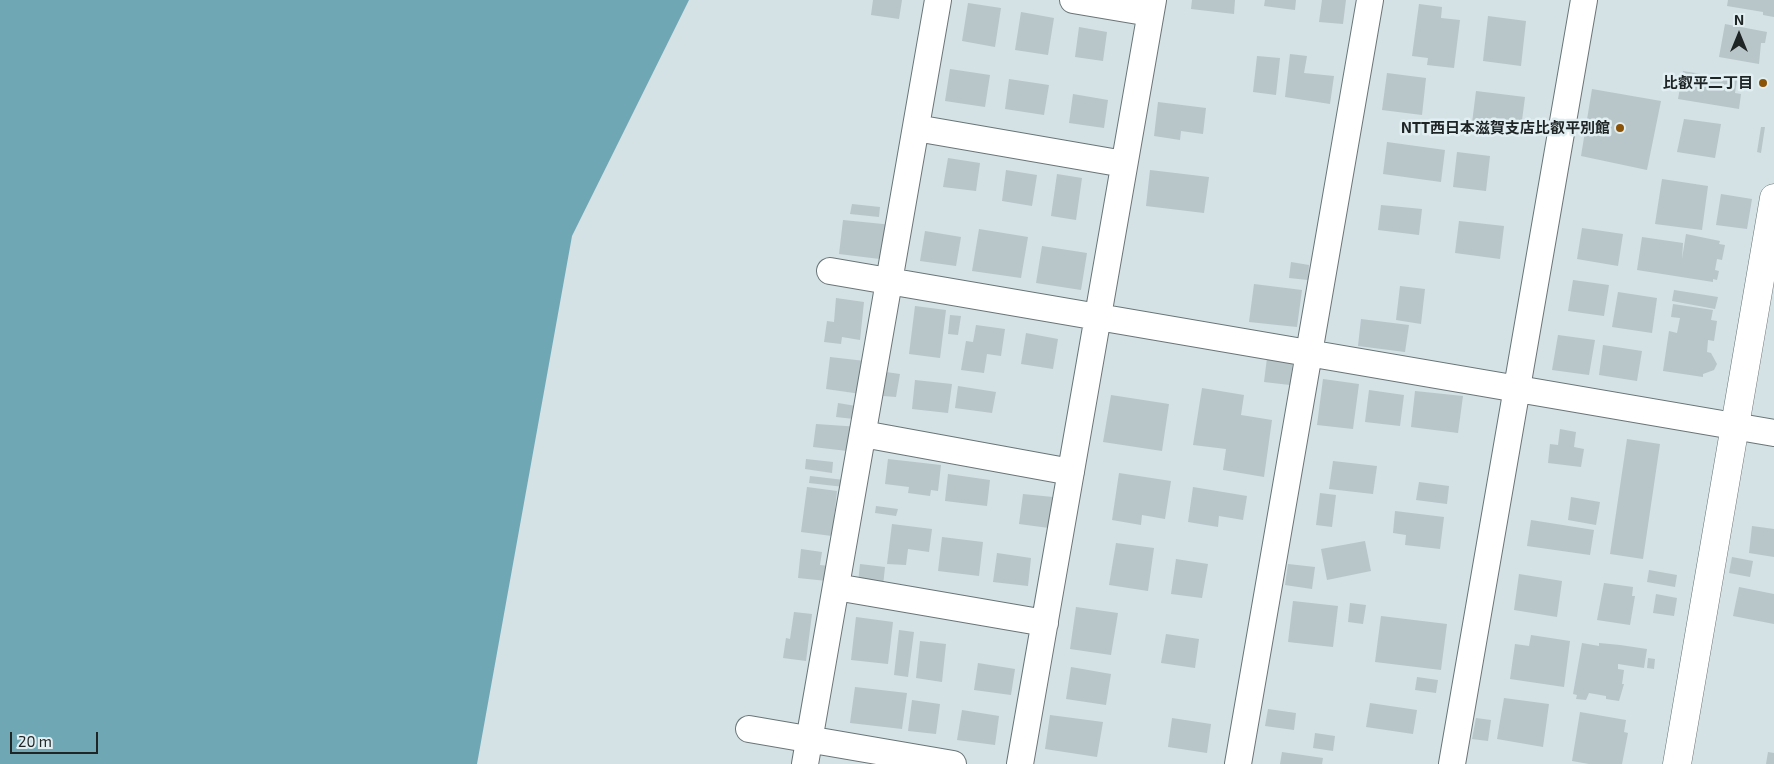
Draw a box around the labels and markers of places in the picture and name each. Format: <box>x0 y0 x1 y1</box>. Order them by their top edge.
place label: 比叡平二丁目 <box>1663 74 1753 92</box>
marker: 比叡平二丁目 <box>1757 77 1769 89</box>
place label: NTT西日本滋賀支店比叡平別館 <box>1401 119 1610 137</box>
marker: NTT西日本滋賀支店比叡平別館 <box>1614 122 1626 134</box>

